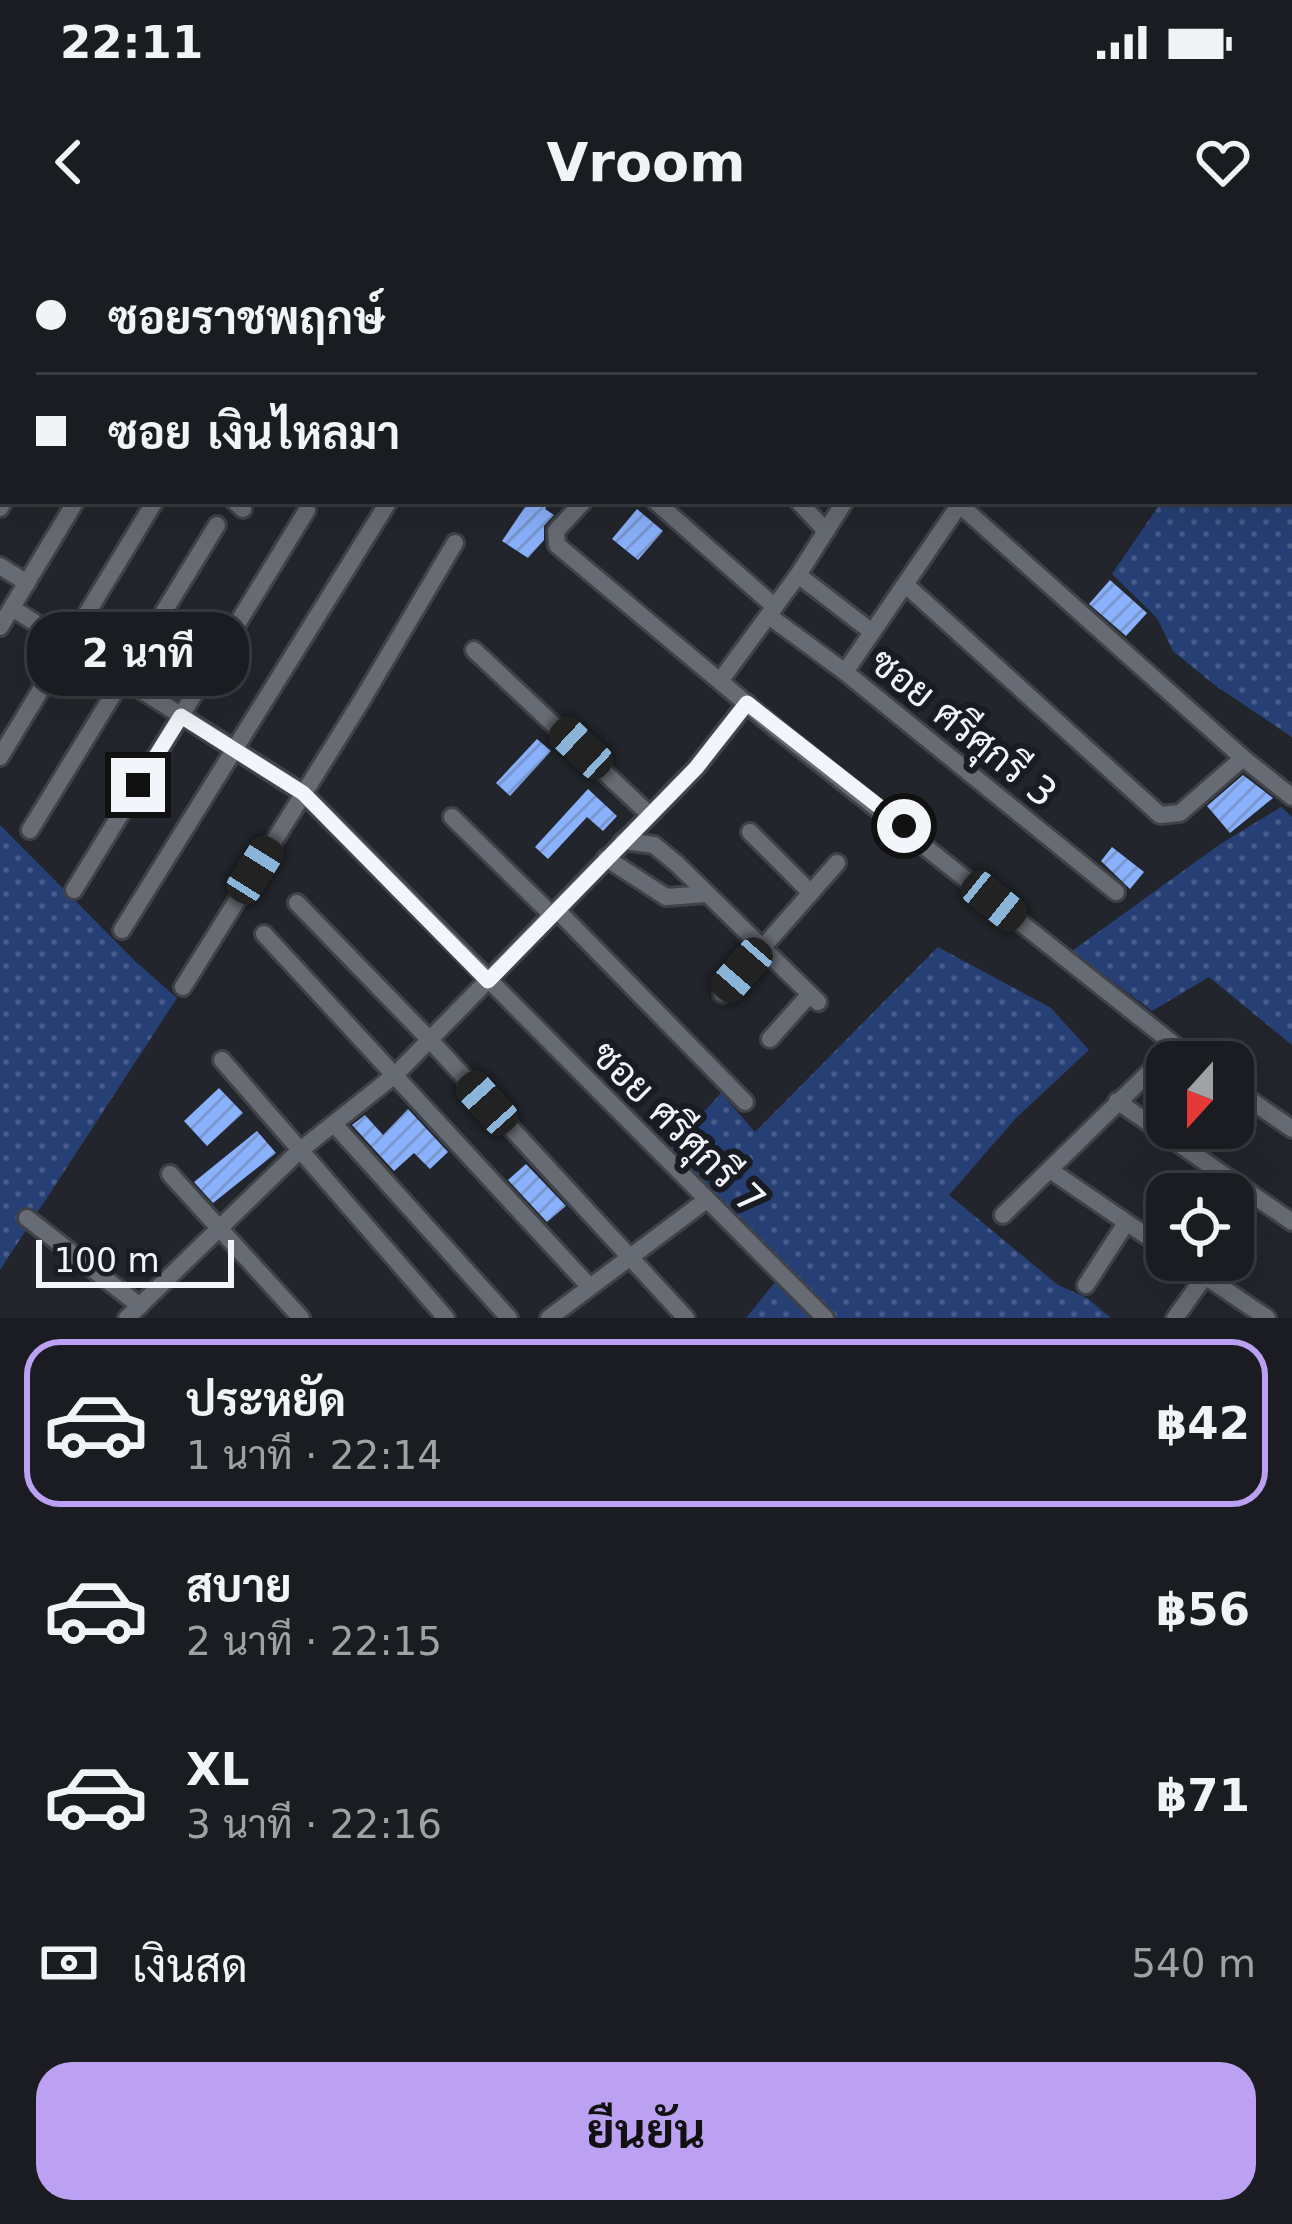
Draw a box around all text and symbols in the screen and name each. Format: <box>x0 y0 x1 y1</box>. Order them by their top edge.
text: 22:11 <box>60 16 203 69</box>
icon: back <box>36 129 102 195</box>
icon: heart <box>1190 129 1256 195</box>
text: Vroom <box>547 131 745 194</box>
text: ซอยราชพฤกษ์ <box>108 292 385 345</box>
text: ซอย เงินไหลมา <box>108 407 400 460</box>
callout: 2 นาที <box>27 611 249 695</box>
text: 2 นาที <box>82 631 194 676</box>
street label: ซอย ศรีศุกรี 3 <box>859 638 1066 819</box>
car <box>542 710 620 786</box>
route end <box>111 758 165 812</box>
route start <box>877 799 931 853</box>
car <box>221 830 289 910</box>
car <box>955 864 1033 938</box>
car <box>705 931 779 1009</box>
street label: ซอย ศรีศุกรี 7 <box>580 1031 775 1226</box>
north arrow <box>1146 1041 1254 1149</box>
map controls <box>1146 1041 1254 1281</box>
car <box>450 1064 524 1142</box>
button: locate <box>1146 1173 1254 1281</box>
scale bar <box>36 1234 234 1287</box>
text: 100 m <box>54 1241 160 1280</box>
icon: car <box>42 1369 150 1477</box>
text: ประหยัด <box>186 1374 346 1427</box>
text: ฿42 <box>1156 1397 1250 1450</box>
text: 1 นาที · 22:14 <box>186 1433 442 1478</box>
icon: car <box>42 1555 150 1663</box>
text: สบาย <box>186 1560 292 1613</box>
text: ฿56 <box>1156 1583 1250 1636</box>
text: 2 นาที · 22:15 <box>186 1619 442 1664</box>
icon: car <box>42 1741 150 1849</box>
text: XL <box>186 1743 249 1796</box>
text: ฿71 <box>1156 1769 1250 1822</box>
text: 3 นาที · 22:16 <box>186 1802 442 1847</box>
icon: cash <box>36 1930 102 1996</box>
text: เงินสด <box>132 1940 248 1993</box>
text: 540 m <box>1131 1941 1256 1986</box>
button: ยืนยัน <box>36 2062 1256 2200</box>

